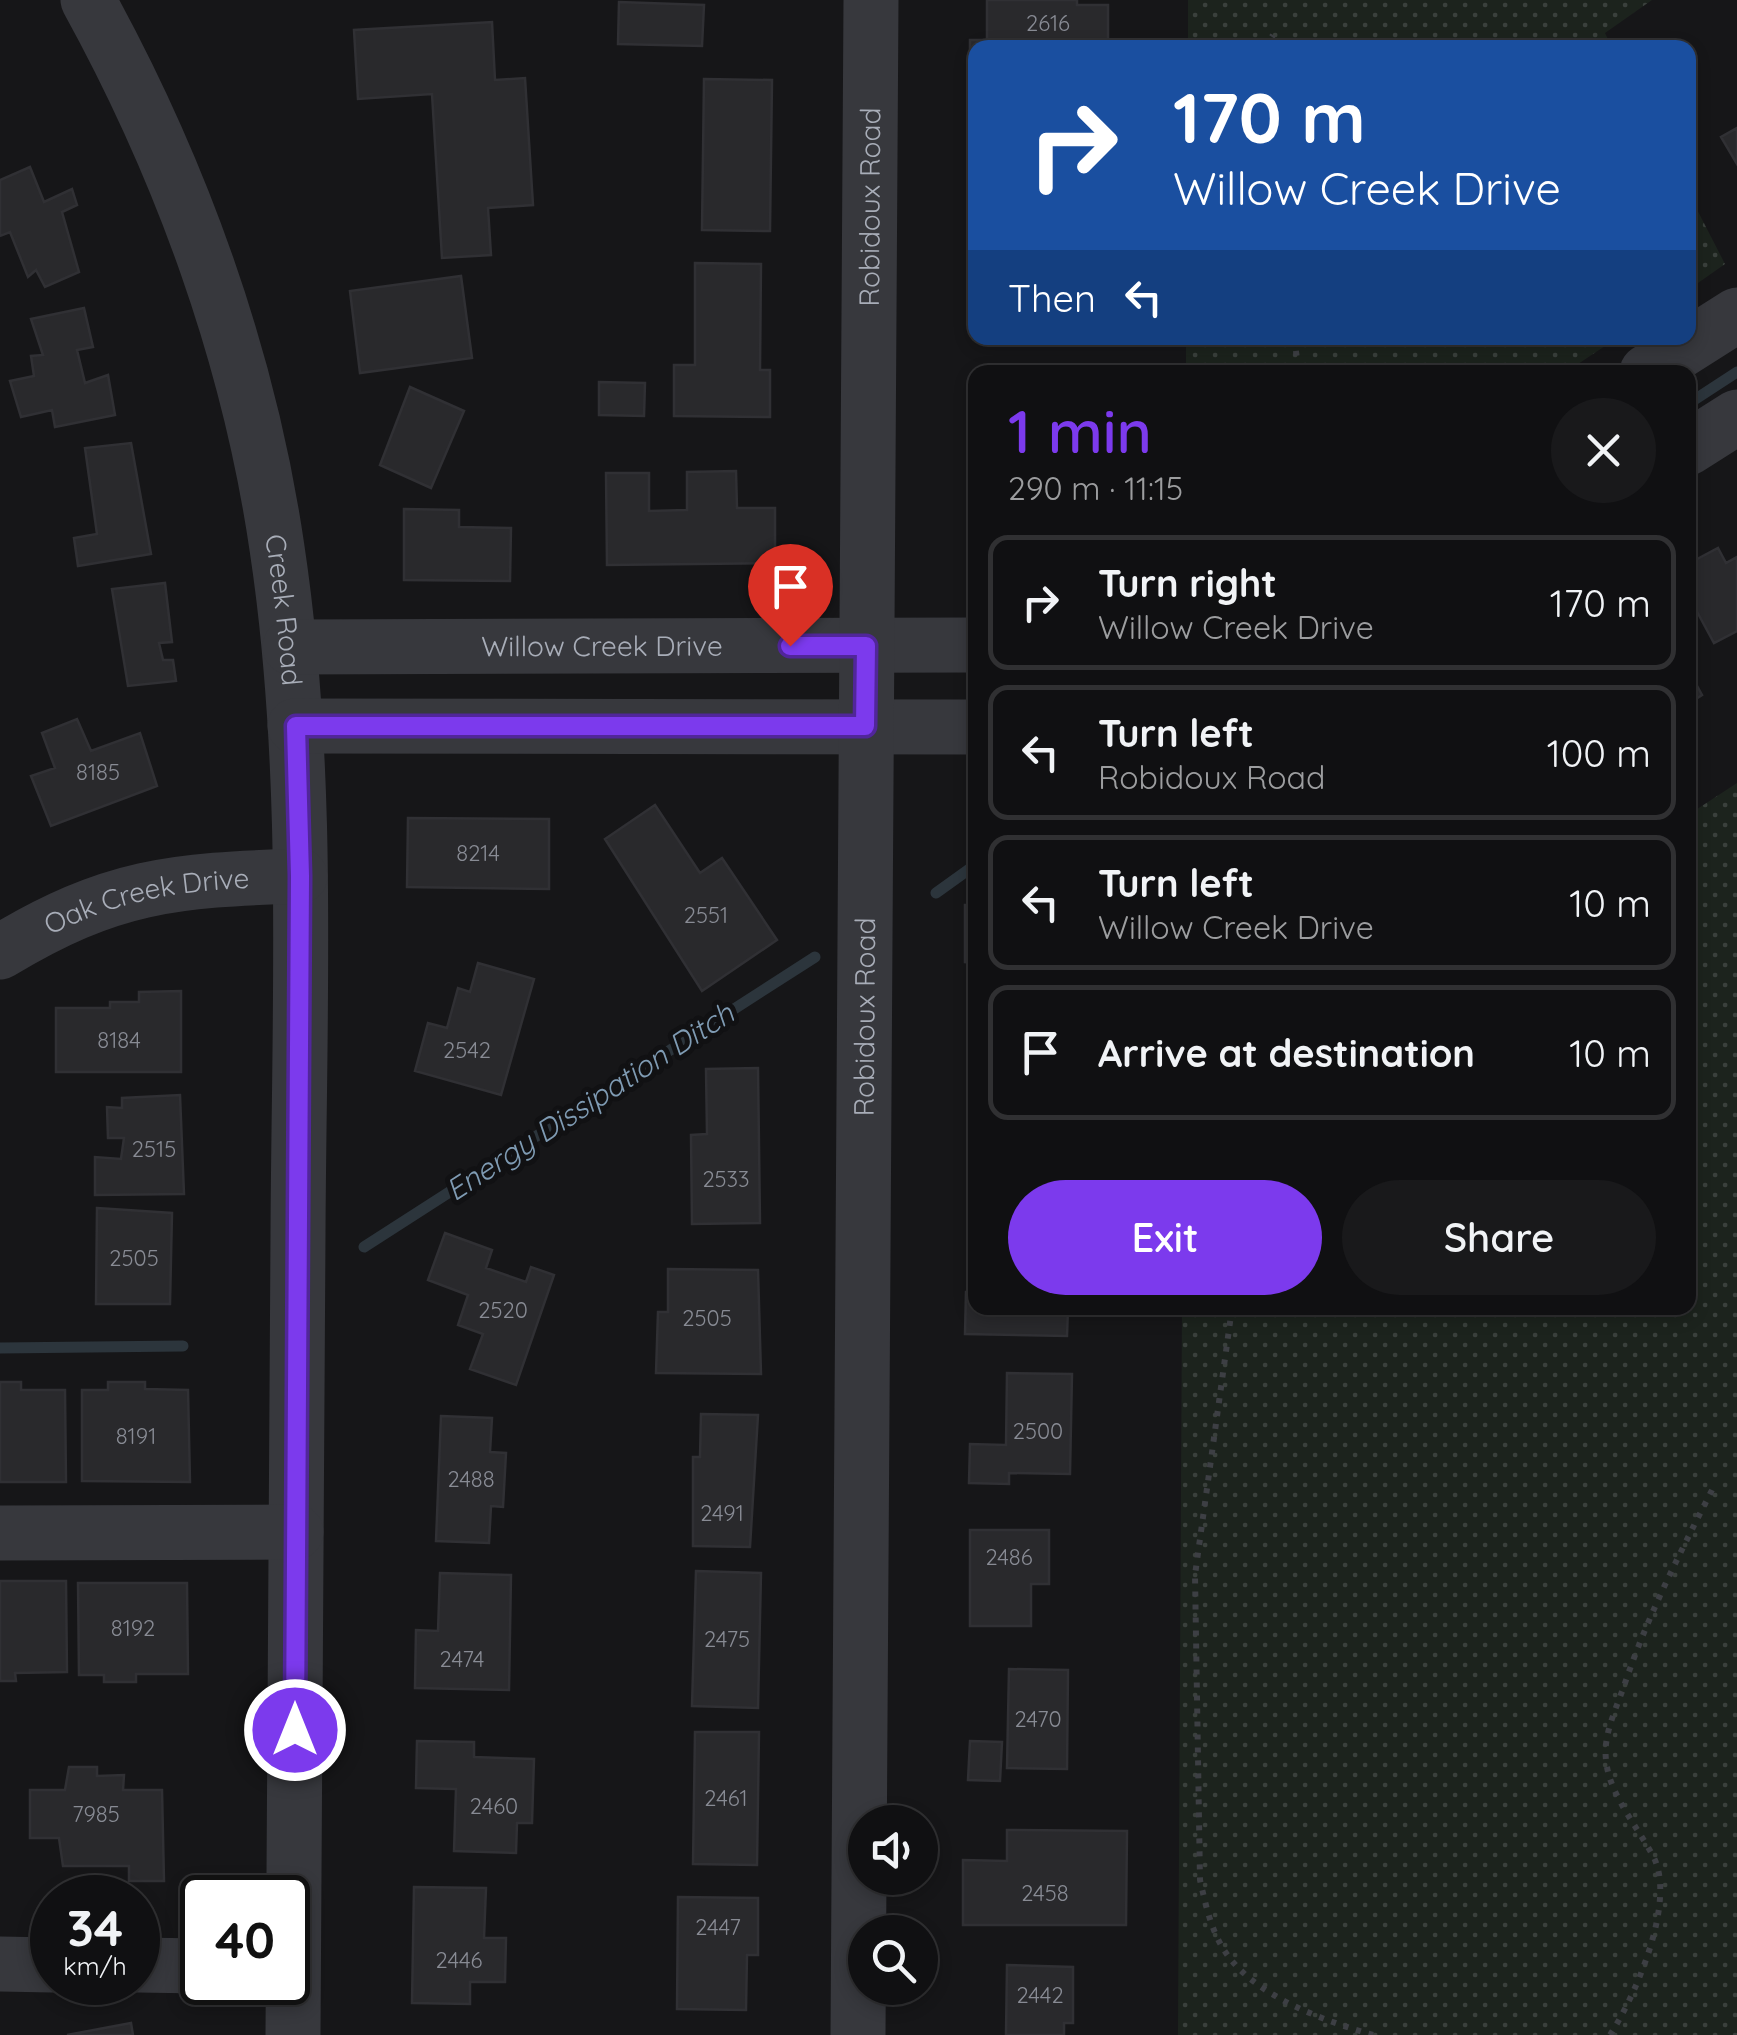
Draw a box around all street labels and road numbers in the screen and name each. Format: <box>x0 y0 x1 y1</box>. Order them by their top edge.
street label: Robidoux Road <box>851 107 887 307</box>
street label: Creek Road <box>258 532 310 687</box>
street label: Willow Creek Drive <box>481 628 723 663</box>
street label: Oak Creek Drive <box>38 860 250 942</box>
street label: Robidoux Road <box>846 917 882 1117</box>

